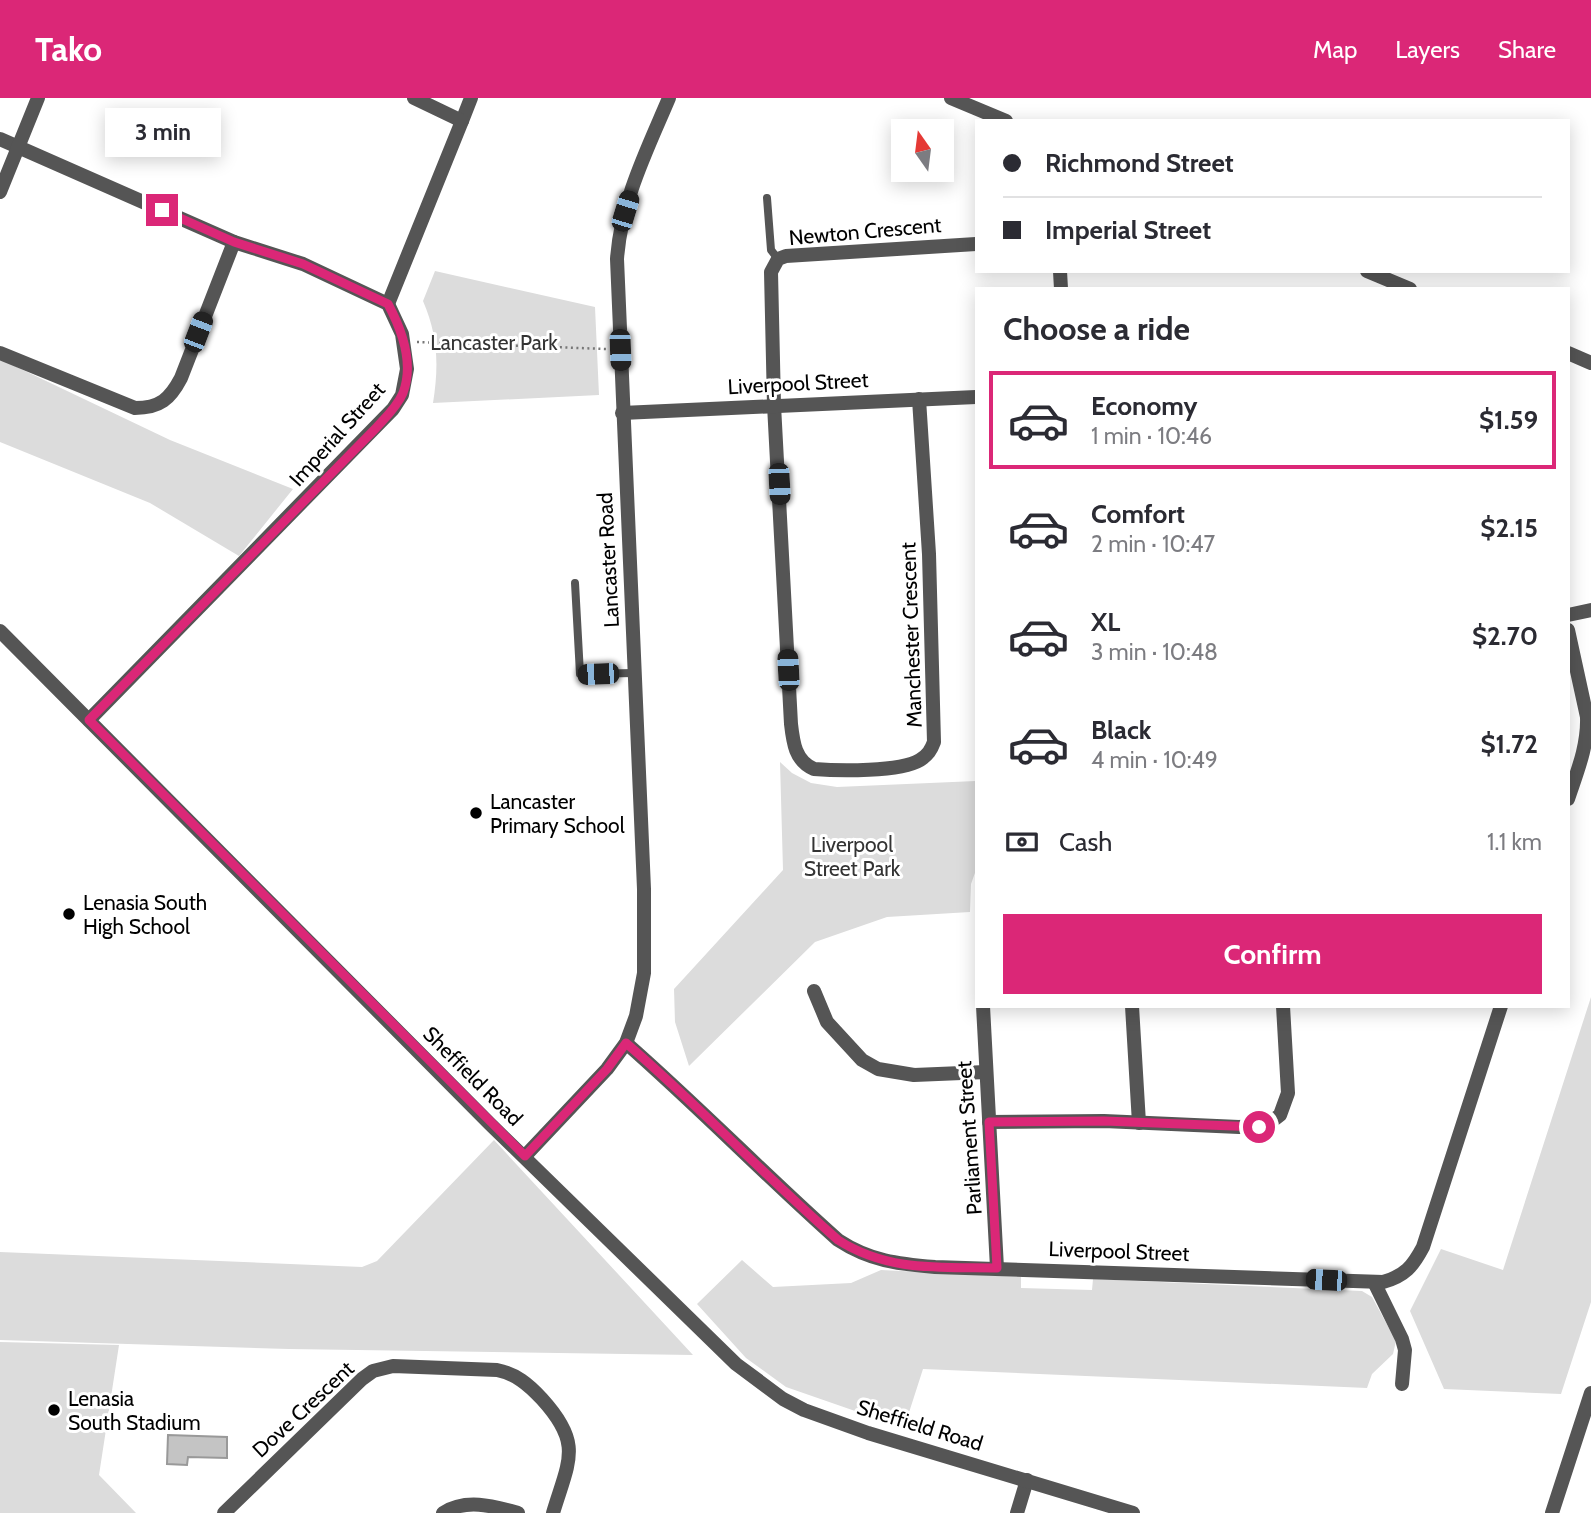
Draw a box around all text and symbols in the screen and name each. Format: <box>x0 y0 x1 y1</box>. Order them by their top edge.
text: Tako <box>35 29 102 69</box>
text: Map <box>1313 35 1357 64</box>
text: Layers <box>1395 35 1460 64</box>
text: Share <box>1498 35 1556 64</box>
callout: 3 min <box>104 108 220 158</box>
text: 3 min <box>135 118 191 146</box>
north arrow <box>891 119 954 182</box>
map controls <box>891 119 954 182</box>
text: Richmond Street <box>1045 147 1234 179</box>
car <box>609 188 642 234</box>
route end <box>146 194 178 226</box>
street label: Newton Crescent <box>788 212 942 250</box>
text: Imperial Street <box>1045 214 1211 246</box>
car <box>181 309 216 355</box>
text: Choose a ride <box>1003 309 1190 348</box>
car <box>609 329 632 371</box>
park label: Lancaster Park <box>430 330 558 355</box>
street label: Liverpool Street <box>727 367 869 399</box>
street label: Imperial Street <box>284 377 390 491</box>
icon: car <box>1007 389 1070 452</box>
text: Economy <box>1091 390 1197 422</box>
text: $1.59 <box>1479 404 1538 436</box>
text: 1 min · 10:46 <box>1091 422 1212 450</box>
car <box>768 462 791 506</box>
street label: Lancaster Road <box>592 492 624 628</box>
icon: car <box>1007 497 1070 560</box>
text: Comfort <box>1091 498 1185 530</box>
text: $2.15 <box>1480 512 1538 544</box>
text: 2 min · 10:47 <box>1091 530 1215 558</box>
street label: Manchester Crescent <box>895 542 927 728</box>
icon: car <box>1007 605 1070 668</box>
text: XL <box>1091 606 1120 638</box>
text: $2.70 <box>1472 620 1538 652</box>
text: 3 min · 10:48 <box>1091 638 1218 666</box>
car <box>777 648 800 692</box>
car <box>577 663 620 685</box>
icon: car <box>1007 713 1070 776</box>
text: Black <box>1091 714 1151 746</box>
text: $1.72 <box>1481 728 1538 760</box>
text: 4 min · 10:49 <box>1091 746 1218 774</box>
place label: Lancaster Primary School <box>490 789 625 838</box>
marker: Lancaster Primary School <box>468 805 484 821</box>
icon: cash <box>1003 823 1041 861</box>
text: Cash <box>1059 826 1112 858</box>
text: 1.1 km <box>1487 828 1542 856</box>
park label: Liverpool Street Park <box>804 832 901 881</box>
place label: Lenasia South High School <box>83 890 207 939</box>
marker: Lenasia South High School <box>61 906 77 922</box>
button: Confirm <box>1003 914 1542 994</box>
street label: Sheffield Road <box>418 1021 528 1131</box>
street label: Parliament Street <box>951 1060 987 1216</box>
route start <box>1243 1111 1275 1143</box>
street label: Liverpool Street <box>1048 1236 1190 1266</box>
car <box>1305 1268 1348 1292</box>
street label: Dove Crescent <box>247 1356 359 1462</box>
place label: Lenasia South Stadium <box>68 1386 201 1435</box>
street label: Sheffield Road <box>854 1394 986 1456</box>
marker: Lenasia South Stadium <box>46 1402 62 1418</box>

